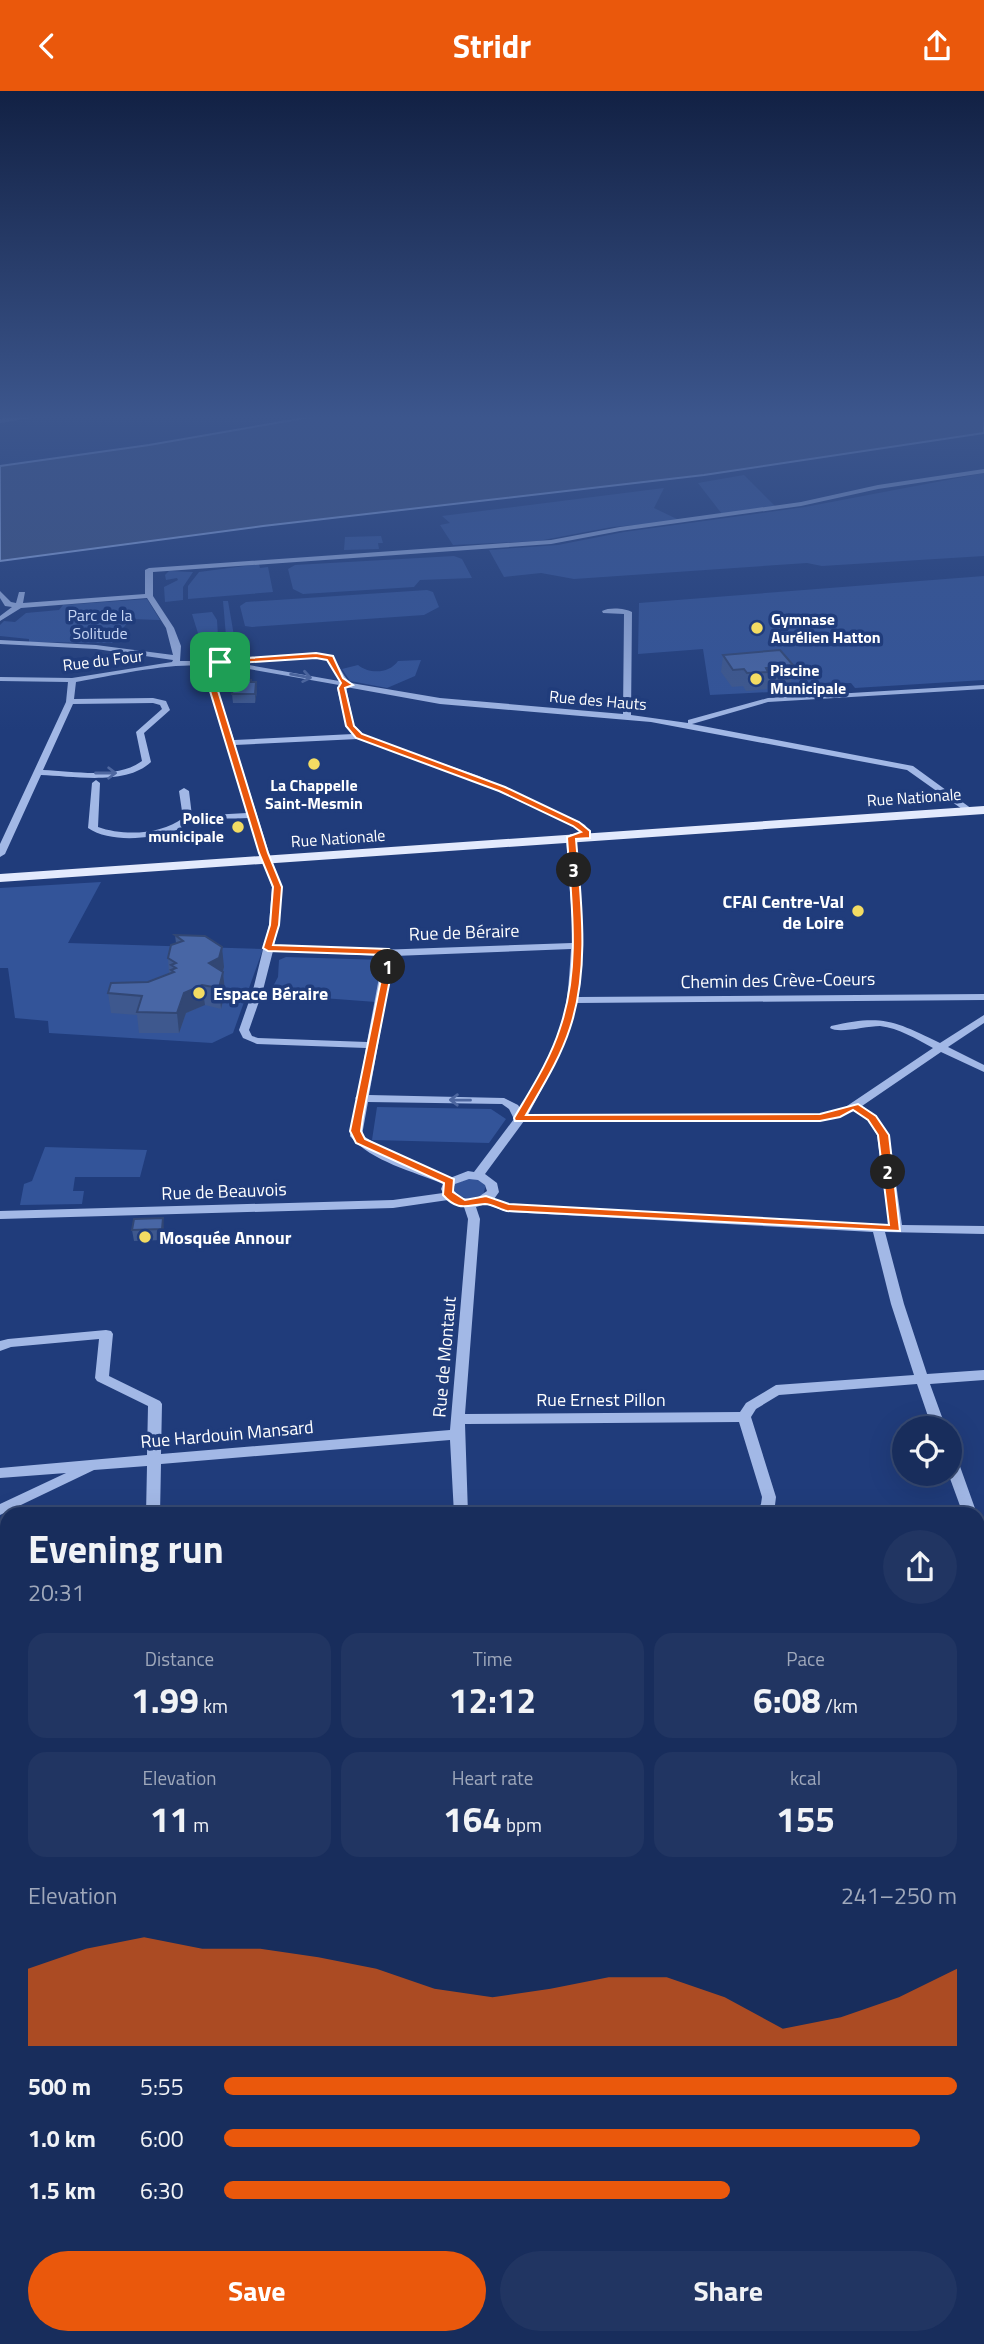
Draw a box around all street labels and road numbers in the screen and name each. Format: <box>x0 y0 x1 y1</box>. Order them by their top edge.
street label: Rue du Four <box>61 643 145 677</box>
street label: Rue des Hauts <box>548 684 648 716</box>
street label: Rue Nationale <box>866 782 962 812</box>
street label: Rue Nationale <box>290 823 386 853</box>
street label: Rue de Béraire <box>408 917 520 947</box>
street label: Chemin des Crève-Coeurs <box>680 965 876 995</box>
street label: Rue de Beauvois <box>161 1175 287 1207</box>
street label: Rue de Montaut <box>425 1295 463 1419</box>
street label: Rue Ernest Pillon <box>536 1386 666 1413</box>
street label: Rue Hardouin Mansard <box>139 1413 315 1455</box>

